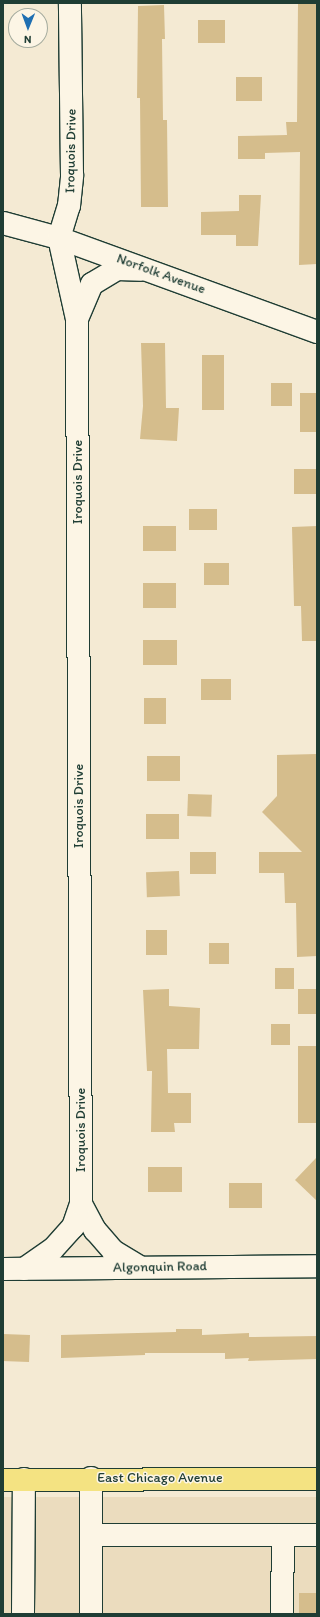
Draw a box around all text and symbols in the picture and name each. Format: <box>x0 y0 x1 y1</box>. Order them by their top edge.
north arrow <box>8 8 48 48</box>
text: N <box>24 33 32 46</box>
street label: Iroquois Drive <box>62 109 80 193</box>
street label: Norfolk Avenue <box>115 250 207 298</box>
street label: Iroquois Drive <box>70 440 86 524</box>
street label: Iroquois Drive <box>71 764 87 848</box>
street label: Iroquois Drive <box>73 1088 89 1172</box>
street label: Algonquin Road <box>113 1258 207 1276</box>
street label: East Chicago Avenue <box>98 1470 222 1486</box>

